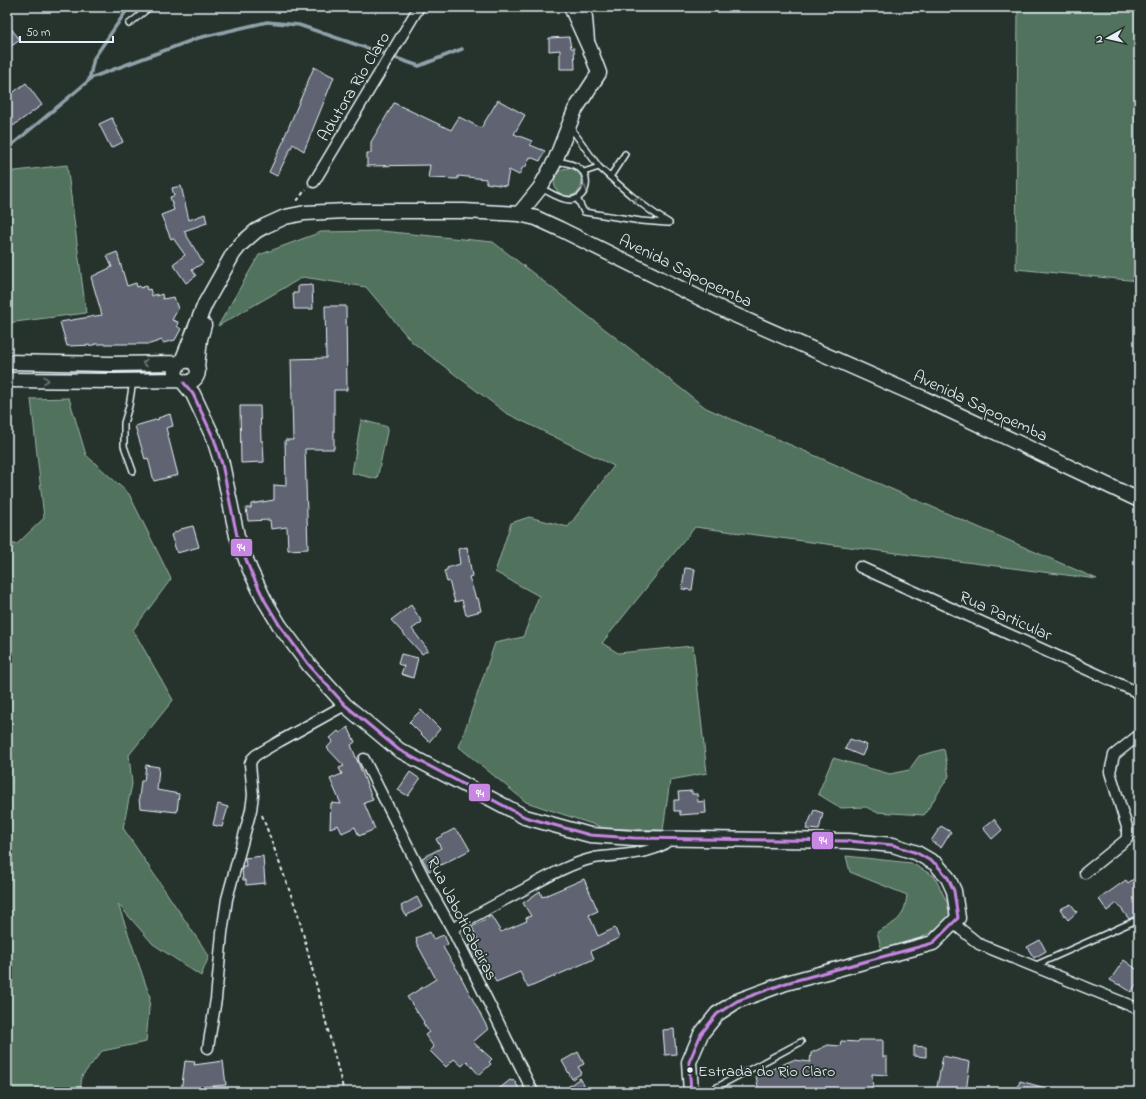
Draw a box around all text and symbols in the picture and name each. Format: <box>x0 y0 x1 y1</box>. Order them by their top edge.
scale bar <box>20 18 113 44</box>
north arrow <box>1088 18 1128 58</box>
text: 50 m <box>26 24 50 42</box>
street label: Adutora Rio Claro <box>312 27 397 146</box>
text: N <box>1091 34 1108 44</box>
one-way arrow <box>579 184 588 191</box>
one-way arrow <box>635 198 642 205</box>
street label: Avenida Sapopemba <box>614 228 756 315</box>
one-way arrow <box>142 359 148 368</box>
street label: Avenida Sapopemba <box>909 364 1052 449</box>
one-way arrow <box>43 376 49 384</box>
line badge: 94 <box>230 538 253 557</box>
text: 94 <box>236 540 245 556</box>
street label: Rua Particular <box>955 585 1056 648</box>
line badge: 94 <box>468 783 491 802</box>
text: 94 <box>475 786 484 802</box>
line badge: 94 <box>811 831 834 850</box>
text: 94 <box>818 833 827 849</box>
street label: Rua Jaboticabeiras <box>420 852 504 985</box>
place label: Estrada do Rio Claro <box>698 1060 835 1084</box>
marker: Estrada do Rio Claro <box>685 1065 695 1075</box>

